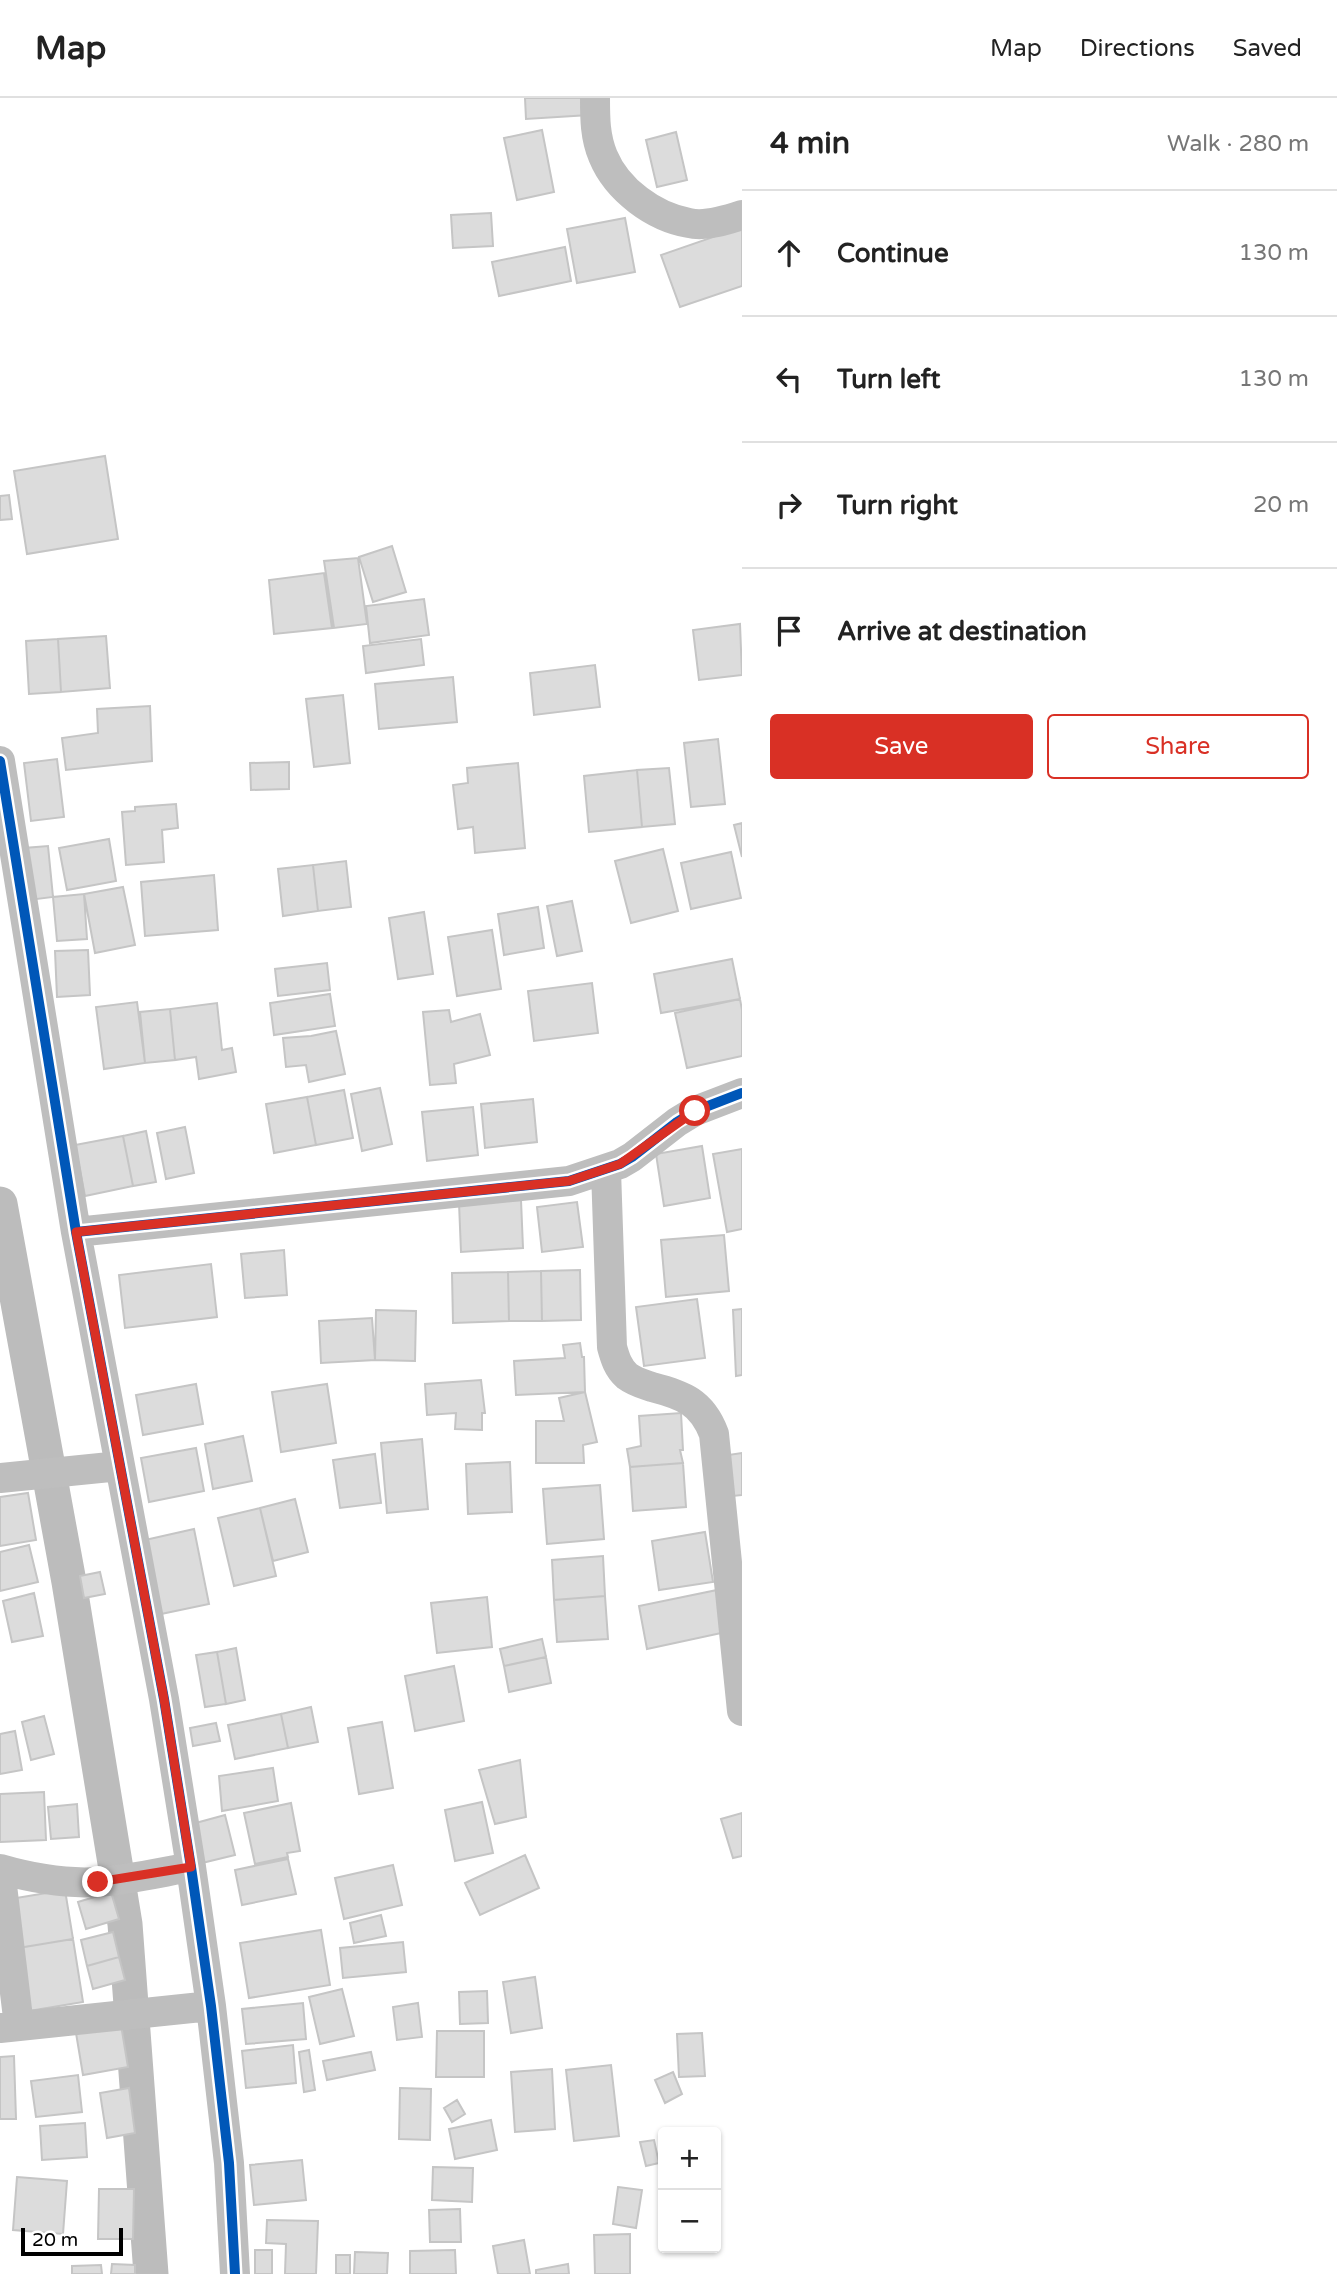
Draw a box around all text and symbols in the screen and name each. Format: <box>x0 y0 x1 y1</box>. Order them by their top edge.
text: Map <box>35 29 106 68</box>
text: Map <box>990 34 1042 63</box>
text: Directions <box>1080 34 1195 63</box>
text: Saved <box>1233 34 1302 63</box>
text: 4 min <box>770 125 850 162</box>
text: Walk · 280 m <box>1167 130 1309 158</box>
icon: ahead <box>770 234 808 272</box>
text: Continue <box>837 238 949 269</box>
text: 130 m <box>1239 239 1309 267</box>
icon: left <box>770 360 808 398</box>
text: Turn left <box>837 364 940 395</box>
text: 130 m <box>1239 365 1309 393</box>
icon: right <box>770 486 808 524</box>
text: Turn right <box>837 490 958 521</box>
text: 20 m <box>1253 491 1309 519</box>
icon: arrive <box>770 612 808 650</box>
text: Arrive at destination <box>837 616 1087 647</box>
button: Save <box>770 714 1033 779</box>
button: Share <box>1047 714 1309 779</box>
route start <box>679 1095 710 1126</box>
route end <box>82 1866 113 1897</box>
map controls <box>658 2127 721 2253</box>
button: + <box>658 2127 721 2190</box>
button: − <box>658 2190 721 2253</box>
scale bar <box>21 2225 122 2257</box>
text: 20 m <box>32 2229 78 2251</box>

